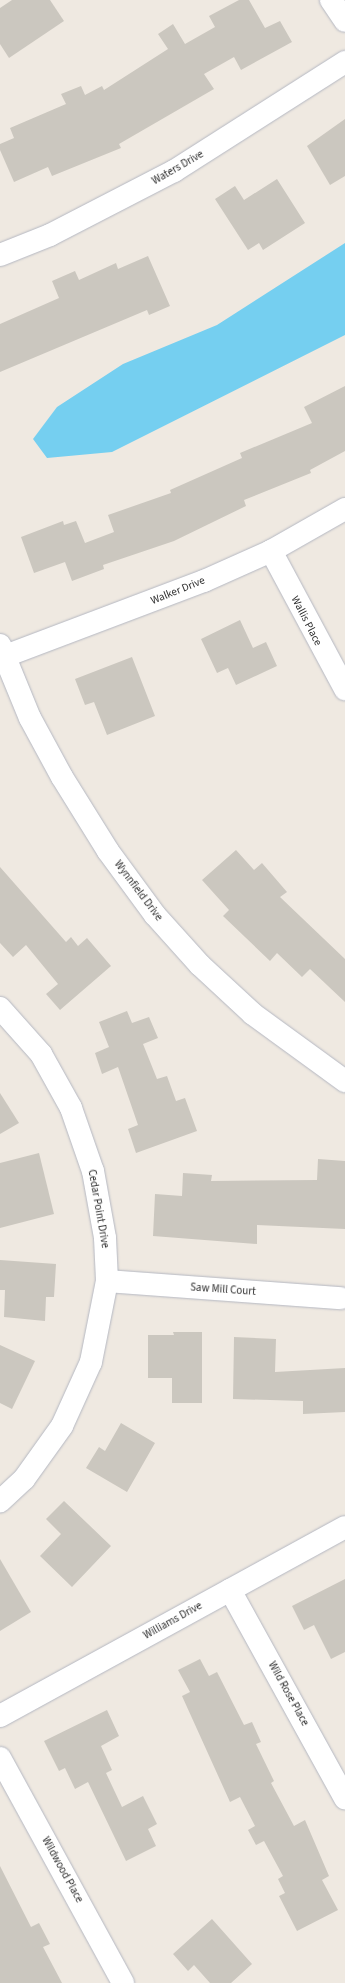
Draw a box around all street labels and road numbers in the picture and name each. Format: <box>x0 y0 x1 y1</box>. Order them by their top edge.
street label: Waters Drive <box>150 148 206 188</box>
street label: Walker Drive <box>149 574 207 608</box>
street label: Wallis Place <box>288 594 324 648</box>
street label: Wynnfield Drive <box>111 858 165 924</box>
street label: Cedar Point Drive <box>85 1169 111 1249</box>
street label: Saw Mill Court <box>190 1281 256 1299</box>
street label: Williams Drive <box>141 1599 205 1643</box>
street label: Wild Rose Place <box>265 1659 311 1729</box>
street label: Wildwood Place <box>38 1835 86 1905</box>

